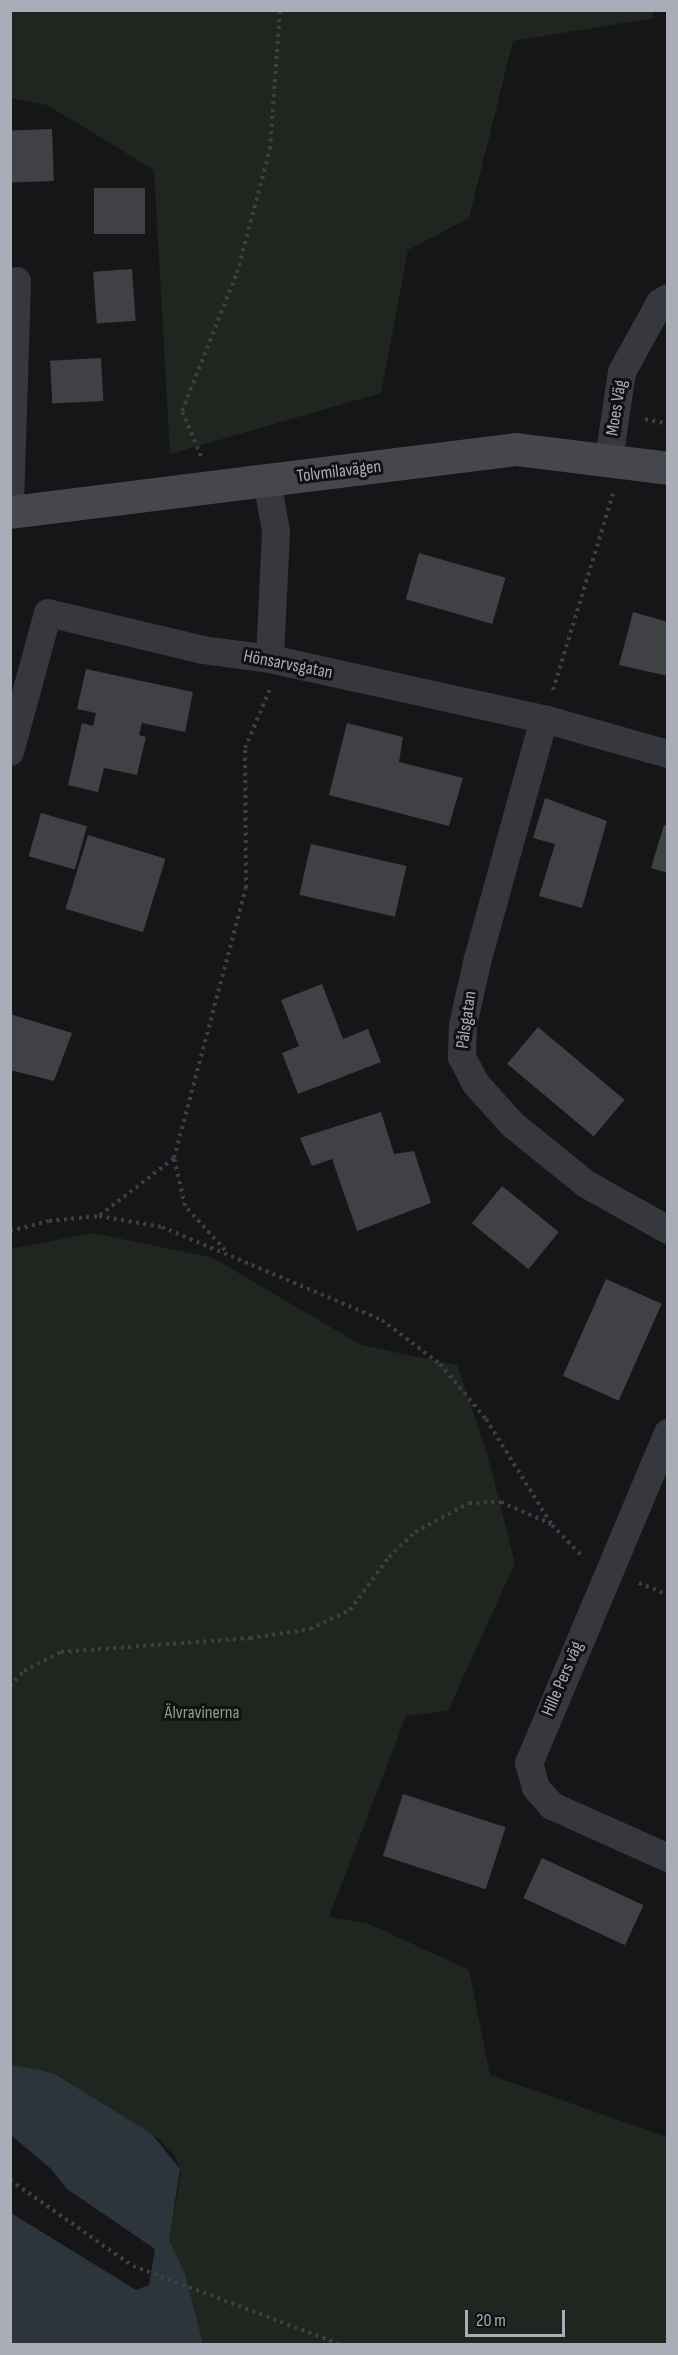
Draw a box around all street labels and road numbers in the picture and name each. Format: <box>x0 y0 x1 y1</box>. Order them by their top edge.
street label: Moes Väg <box>602 378 632 438</box>
street label: Tolvmilavägen <box>296 456 382 488</box>
street label: Hönsarvsgatan <box>242 646 334 684</box>
street label: Pålsgatan <box>452 990 482 1050</box>
street label: Hille Pers väg <box>538 1638 588 1720</box>

